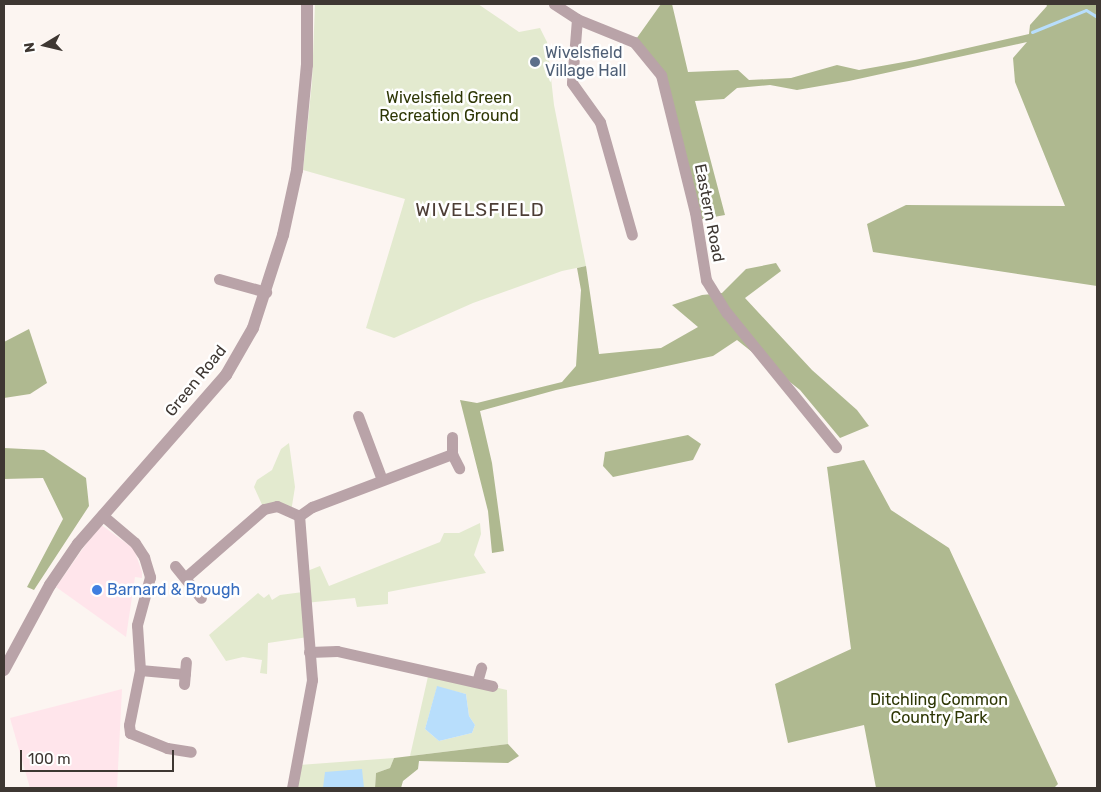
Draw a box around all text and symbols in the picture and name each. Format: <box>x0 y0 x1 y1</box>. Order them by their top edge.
north arrow <box>20 20 70 70</box>
text: N <box>21 41 39 54</box>
place label: Wivelsfield Village Hall <box>545 43 626 81</box>
marker: Wivelsfield Village Hall <box>529 56 541 68</box>
park label: Wivelsfield Green Recreation Ground <box>379 88 519 126</box>
street label: Eastern Road <box>690 162 728 264</box>
district label: WIVELSFIELD <box>414 199 546 221</box>
street label: Green Road <box>161 341 231 421</box>
place label: Barnard & Brough <box>107 580 240 600</box>
marker: Barnard & Brough <box>91 584 103 596</box>
park label: Ditchling Common Country Park <box>870 690 1008 728</box>
scale bar <box>22 740 176 772</box>
text: 100 m <box>28 750 70 768</box>

